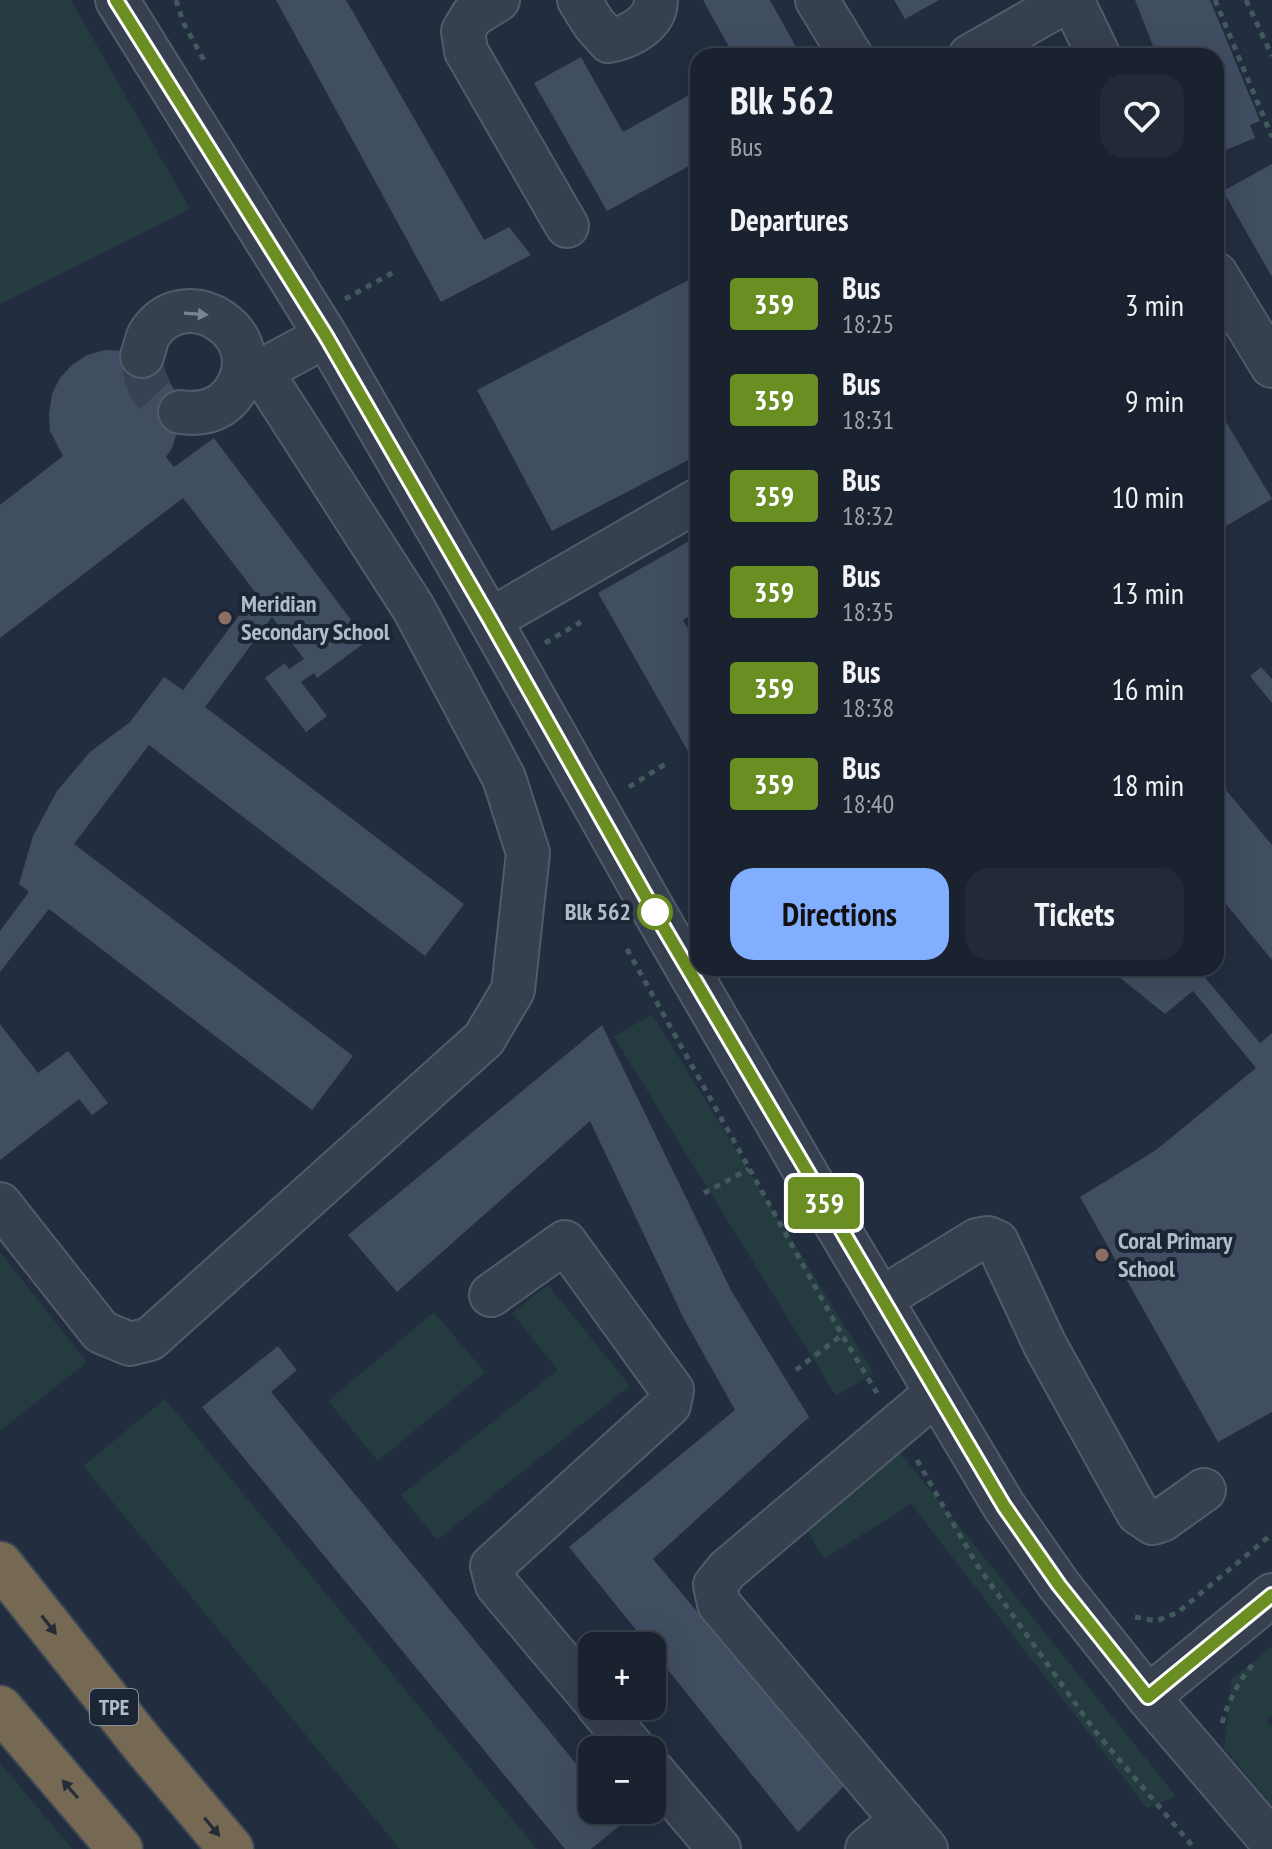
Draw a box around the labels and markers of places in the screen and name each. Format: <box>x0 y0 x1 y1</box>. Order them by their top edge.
place label: Meridian Secondary School <box>241 588 390 647</box>
marker: Meridian Secondary School <box>216 609 234 627</box>
marker: Blk 562 <box>638 895 672 929</box>
place label: Blk 562 <box>565 896 631 927</box>
place label: Coral Primary School <box>1118 1225 1233 1284</box>
marker: Coral Primary School <box>1093 1246 1111 1264</box>

